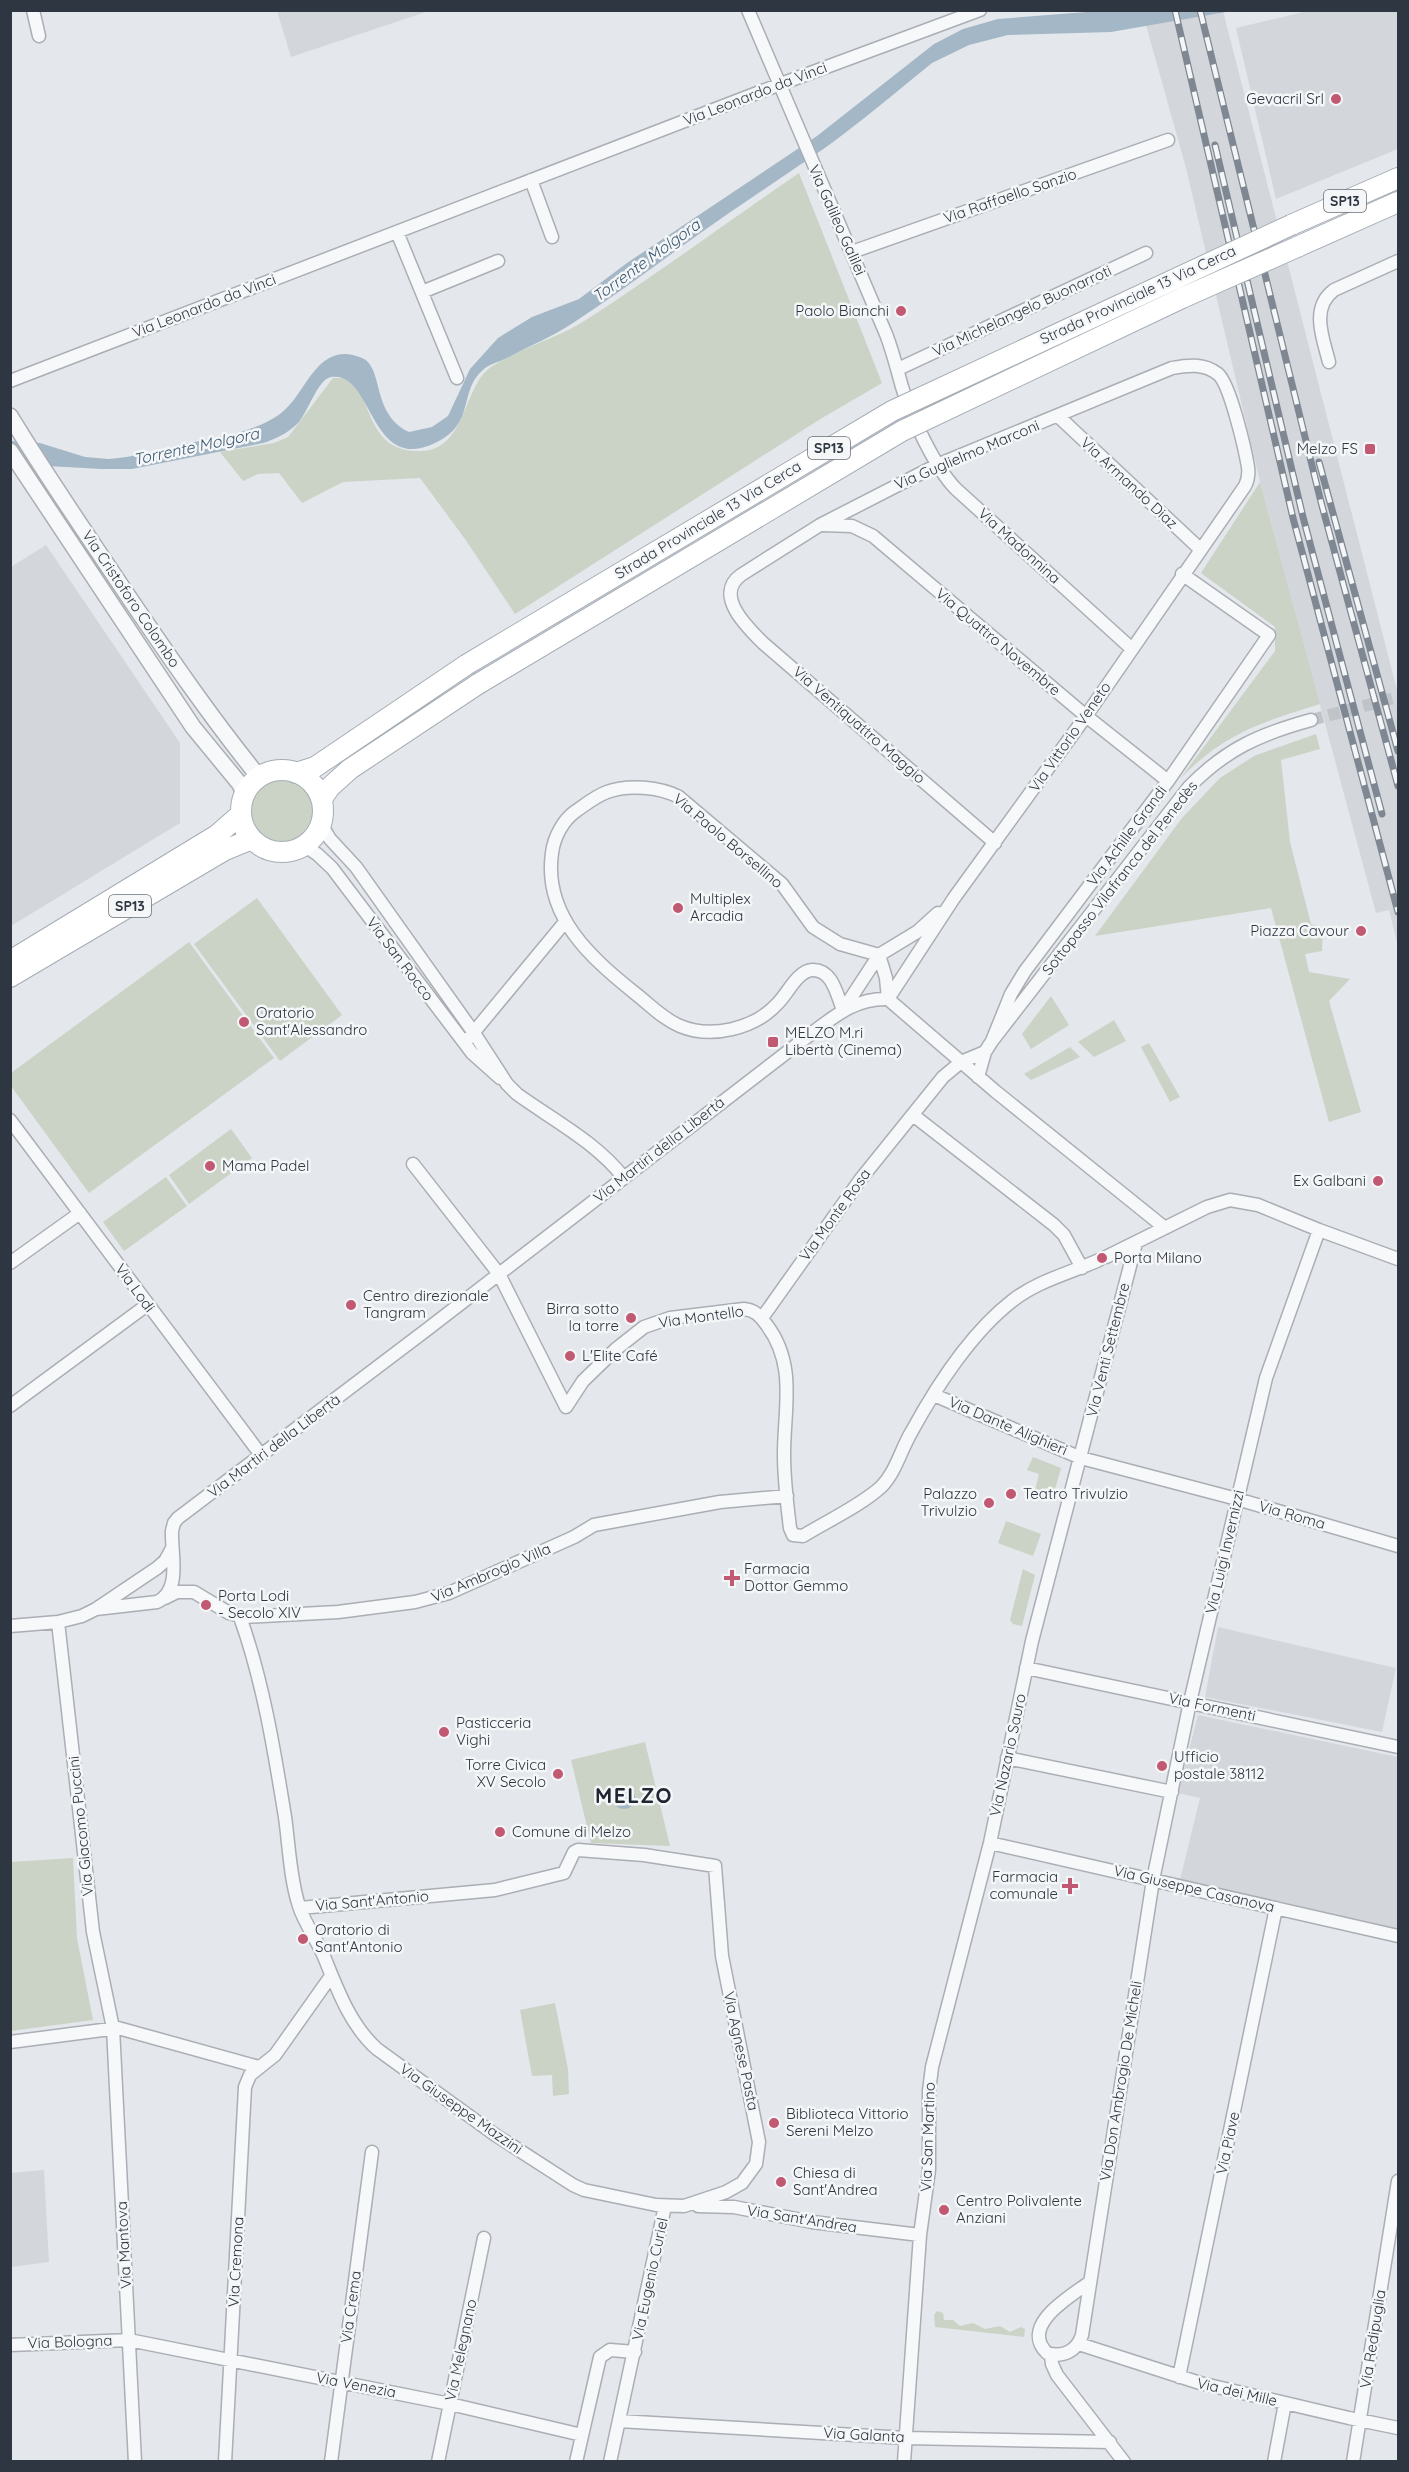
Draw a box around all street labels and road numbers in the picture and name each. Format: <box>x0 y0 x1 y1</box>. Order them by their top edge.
street label: Via Leonardo da Vinci <box>680 57 829 130</box>
street label: Via Galileo Galilei <box>805 162 870 278</box>
street label: Via Raffaello Sanzio <box>941 164 1079 227</box>
road number: SP13 <box>1324 190 1366 212</box>
street label: Strada Provinciale 13 Via Cerca <box>1037 241 1239 348</box>
street label: Via Michelangelo Buonarroti <box>929 261 1114 361</box>
street label: Via Leonardo da Vinci <box>129 269 278 342</box>
street label: Via Guglielmo Marconi <box>891 415 1042 494</box>
street label: Via Armando Diaz <box>1077 433 1182 532</box>
road number: SP13 <box>808 437 850 459</box>
street label: Strada Provinciale 13 Via Cerca <box>611 456 804 583</box>
street label: Via Madonnina <box>974 504 1064 588</box>
street label: Via Cristoforo Colombo <box>78 526 185 671</box>
street label: Via Quattro Novembre <box>932 584 1065 699</box>
street label: Via Ventiquattro Maggio <box>789 662 929 787</box>
street label: Via Vittorio Veneto <box>1024 678 1115 795</box>
street label: Sottopasso Vilafranca del Penedès <box>1038 777 1201 979</box>
street label: Via Achille Grandi <box>1083 782 1171 890</box>
street label: Via Paolo Borsellino <box>669 789 787 892</box>
road number: SP13 <box>109 895 151 917</box>
street label: Via San Rocco <box>363 913 438 1004</box>
street label: Via Martiri della Libertà <box>589 1092 728 1207</box>
street label: Via Monte Rosa <box>795 1165 874 1265</box>
street label: Via Lodi <box>111 1260 159 1316</box>
street label: Via Venti Settembre <box>1082 1281 1133 1419</box>
street label: Via Montello <box>657 1301 745 1332</box>
street label: Via Martiri della Libertà <box>204 1389 344 1502</box>
street label: Via Dante Alighieri <box>946 1392 1071 1459</box>
street label: Via Luigi Invernizzi <box>1201 1488 1248 1616</box>
street label: Via Roma <box>1257 1496 1328 1533</box>
street label: Via Ambrogio Villa <box>428 1539 554 1606</box>
street label: Via Formenti <box>1167 1688 1257 1725</box>
street label: Via Nazario Sauro <box>985 1692 1030 1818</box>
street label: Via Giacomo Puccini <box>64 1755 97 1897</box>
street label: Via Giuseppe Casanova <box>1112 1861 1276 1916</box>
street label: Via Sant'Antonio <box>314 1886 430 1915</box>
street label: Via Don Ambrogio De Micheli <box>1095 1980 1146 2182</box>
street label: Via Agnese Pasta <box>720 1990 763 2112</box>
street label: Via Giuseppe Mazzini <box>396 2059 526 2158</box>
street label: Via San Martino <box>916 2082 939 2192</box>
street label: Via Piave <box>1212 2110 1243 2176</box>
street label: Via Sant'Andrea <box>746 2200 858 2237</box>
street label: Via Mantova <box>112 2201 135 2289</box>
street label: Via Cremona <box>224 2216 247 2308</box>
street label: Via Eugenio Curiel <box>627 2216 672 2342</box>
street label: Via Crema <box>336 2270 365 2344</box>
street label: Via Redipuglia <box>1355 2288 1390 2390</box>
street label: Via Melegnano <box>440 2297 481 2403</box>
street label: Via Bologna <box>27 2331 113 2352</box>
street label: Via Venezia <box>314 2367 398 2402</box>
street label: Via dei Mille <box>1195 2373 1279 2410</box>
street label: Via Galanta <box>823 2423 905 2446</box>

